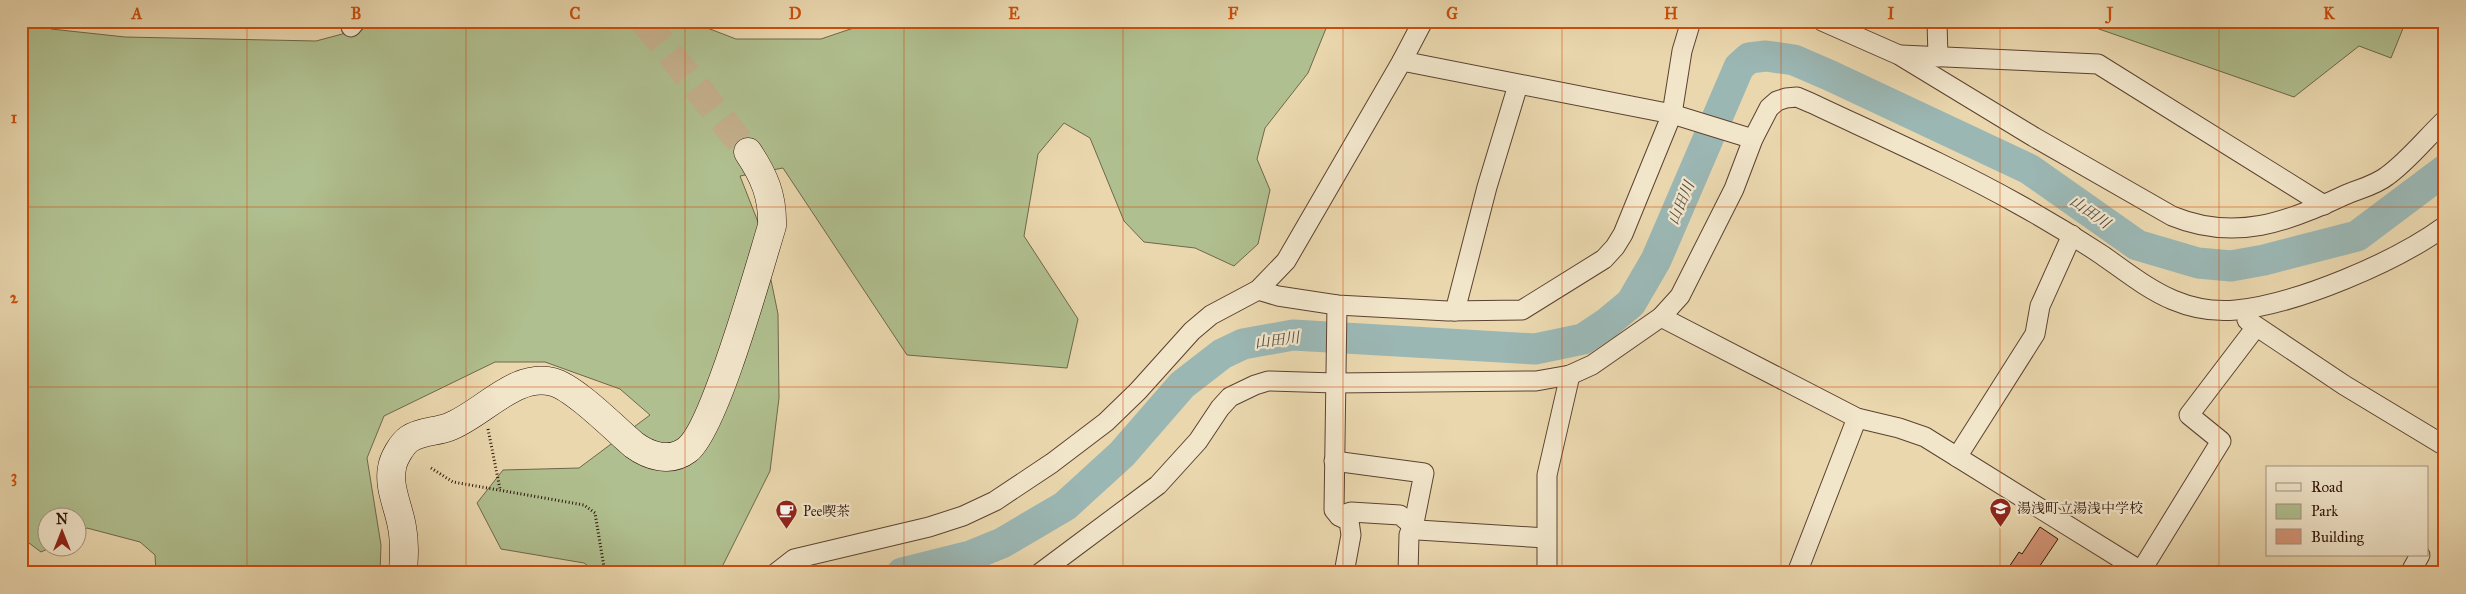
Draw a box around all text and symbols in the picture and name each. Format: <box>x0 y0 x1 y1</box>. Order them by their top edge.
text: A <box>131 4 143 23</box>
text: B <box>351 4 361 23</box>
text: C <box>570 4 581 23</box>
text: D <box>789 4 802 23</box>
text: E <box>1008 4 1020 23</box>
text: F <box>1228 4 1239 23</box>
text: G <box>1446 4 1458 23</box>
text: H <box>1664 4 1678 23</box>
text: I <box>1888 4 1895 23</box>
text: J <box>2105 4 2114 24</box>
text: K <box>2323 4 2335 23</box>
text: 1 <box>11 108 18 127</box>
water label: 山田川 <box>1664 177 1699 227</box>
water label: 山田川 <box>2066 192 2115 233</box>
text: 2 <box>10 288 19 307</box>
water label: 山田川 <box>1254 328 1302 352</box>
legend <box>2266 466 2428 556</box>
text: 3 <box>11 467 17 487</box>
text: Road <box>2311 478 2343 496</box>
school or university icon: 湯浅町立湯浅中学校 <box>1989 496 2013 527</box>
cafe icon: Pee喫茶 <box>775 499 799 530</box>
place label: 湯浅町立湯浅中学校 <box>2017 500 2143 517</box>
text: Park <box>2311 502 2338 520</box>
place label: Pee喫茶 <box>803 503 850 520</box>
north arrow <box>38 506 88 556</box>
text: N <box>56 511 68 528</box>
text: Building <box>2311 528 2365 546</box>

